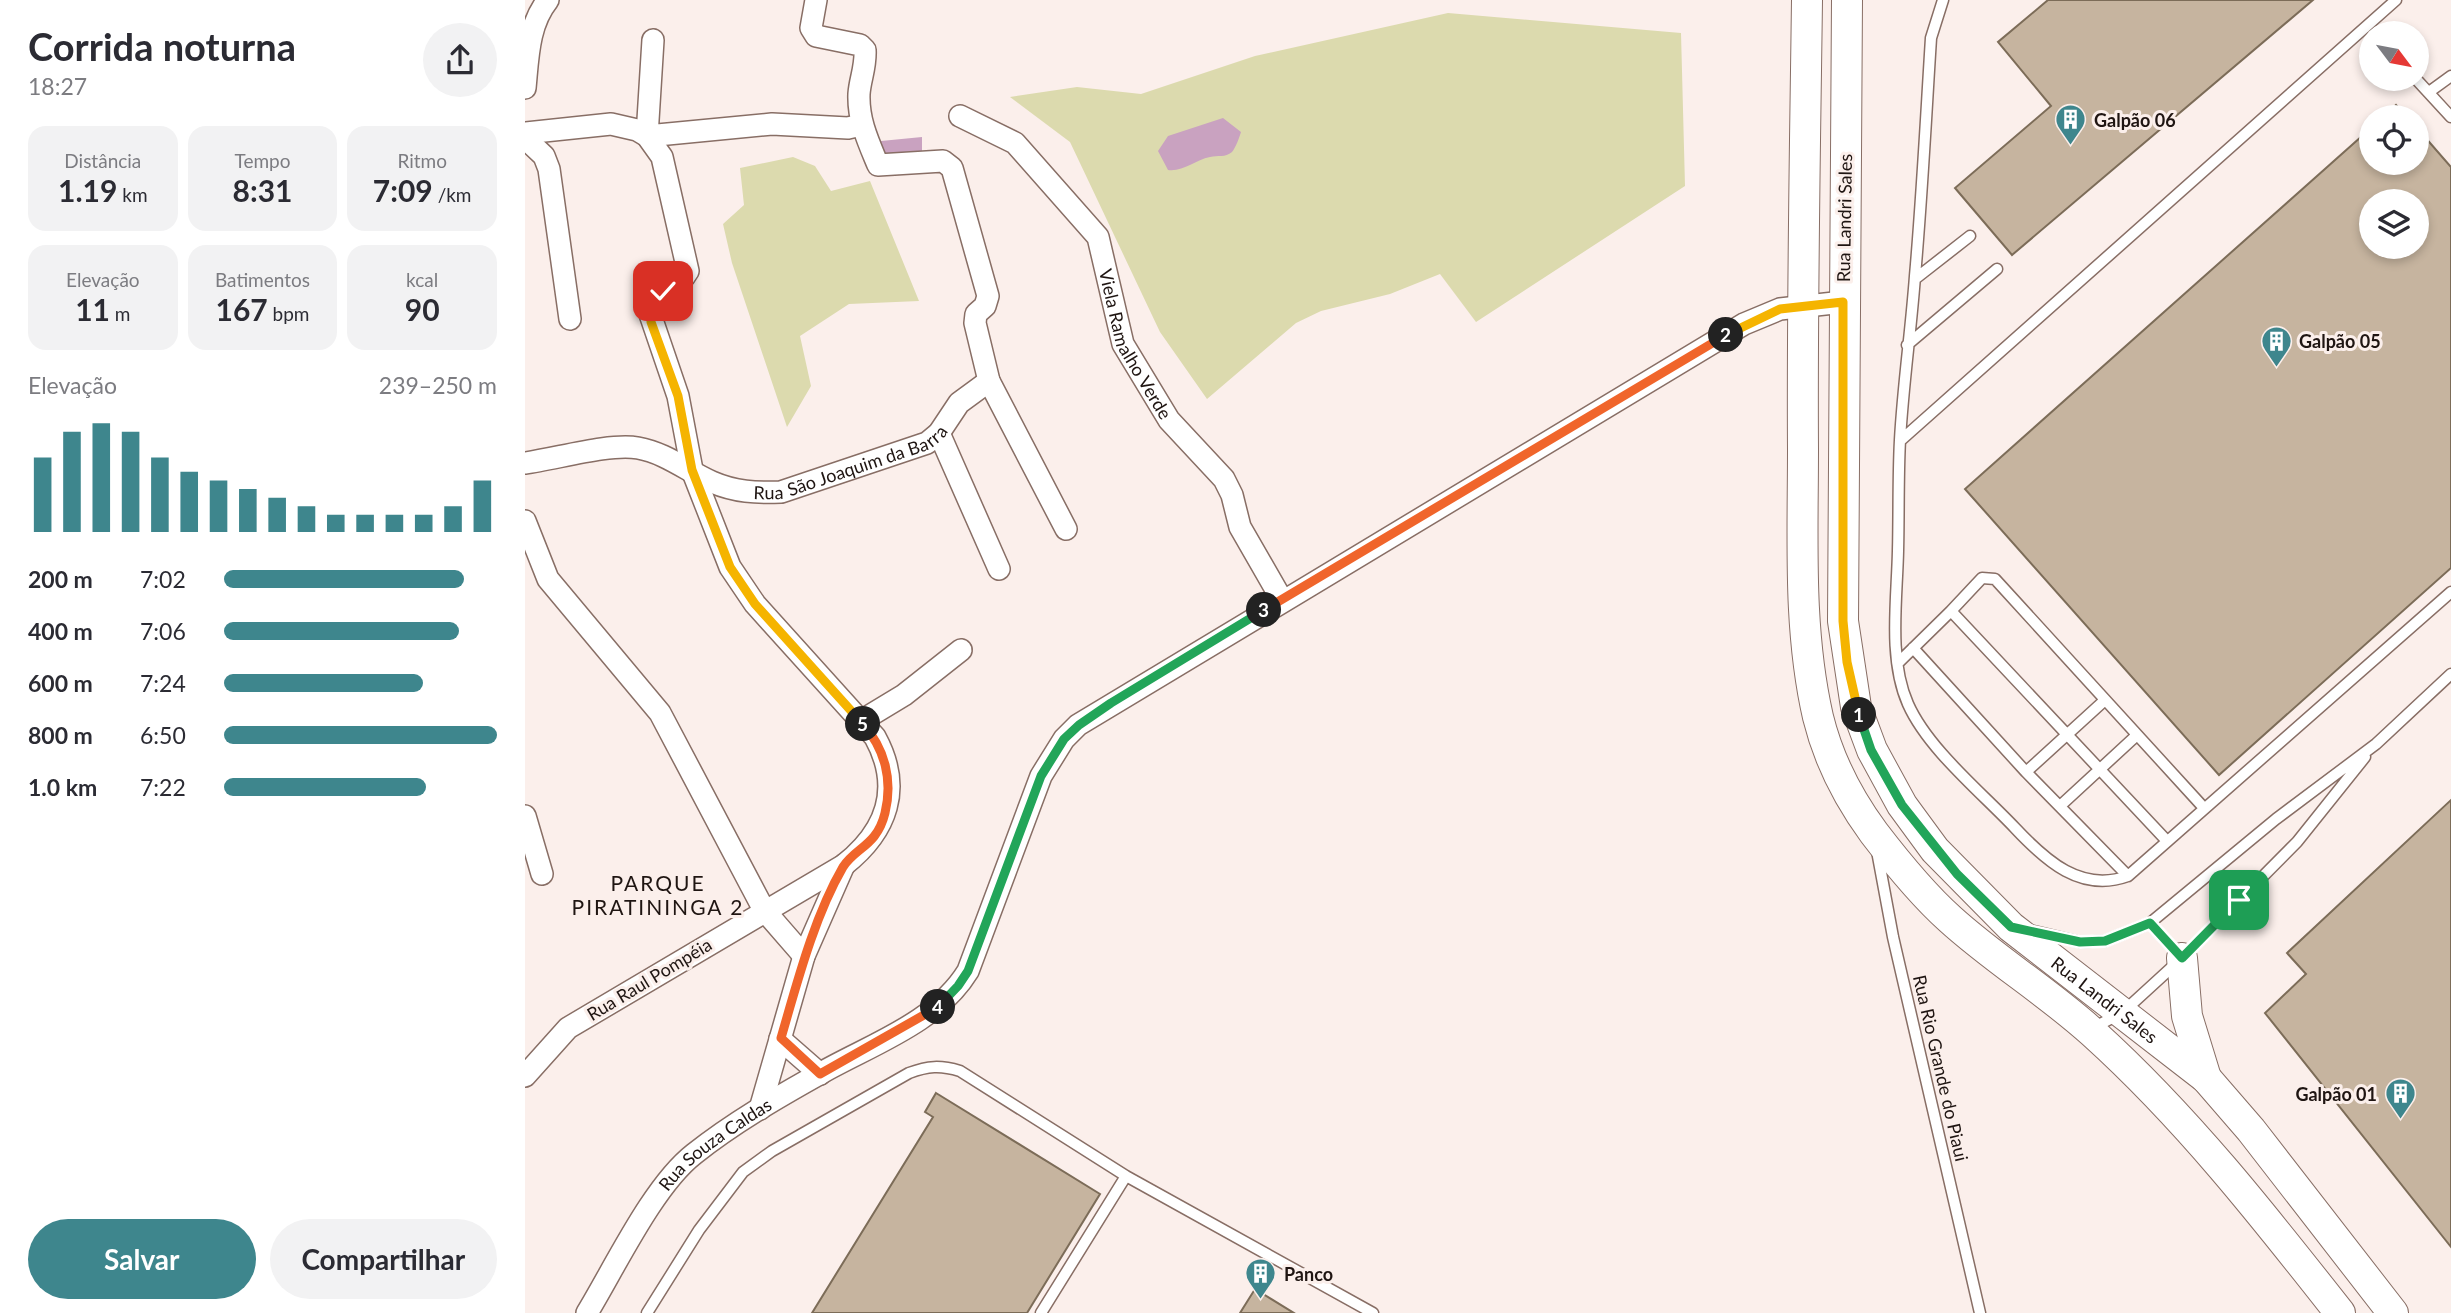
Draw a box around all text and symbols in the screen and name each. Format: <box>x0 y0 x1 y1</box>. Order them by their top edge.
north arrow <box>2359 21 2429 91</box>
map controls <box>2359 21 2429 259</box>
text: Corrida noturna <box>28 23 296 69</box>
button: share <box>423 23 497 97</box>
text: 18:27 <box>28 72 87 100</box>
building icon: Galpão 06 <box>2054 103 2088 147</box>
button: locate <box>2359 105 2429 175</box>
place label: Galpão 06 <box>2094 109 2176 131</box>
text: Distância <box>64 149 141 172</box>
text: Tempo <box>235 149 290 172</box>
text: Ritmo <box>397 149 447 172</box>
street label: Rua Landri Sales <box>1832 153 1856 282</box>
text: 1.19 <box>58 172 117 208</box>
text: 8:31 <box>233 172 292 208</box>
text: 7:09 <box>373 172 433 208</box>
text: km <box>117 183 148 206</box>
text: /km <box>433 183 472 206</box>
button: layers <box>2359 189 2429 259</box>
pin <box>633 261 693 321</box>
street label: Viela Ramalho Verde <box>1095 267 1177 423</box>
text: Elevação <box>66 268 140 291</box>
text: Batimentos <box>215 268 310 291</box>
text: kcal <box>406 268 438 291</box>
icon: check <box>644 272 682 310</box>
text: 11 <box>75 291 110 327</box>
text: 167 <box>216 291 268 327</box>
text: 90 <box>405 291 440 327</box>
text: m <box>110 302 130 325</box>
text: bpm <box>268 302 309 325</box>
pin: 2 <box>1709 318 1743 352</box>
text: 2 <box>1720 323 1731 346</box>
building icon: Galpão 05 <box>2259 324 2293 368</box>
place label: Galpão 05 <box>2299 330 2381 352</box>
text: Elevação <box>28 371 117 399</box>
text: 239–250 m <box>379 371 497 399</box>
street label: Rua São Joaquim da Barra <box>753 421 952 503</box>
text: 200 m <box>28 565 93 593</box>
text: 7:02 <box>140 565 186 593</box>
pin: 3 <box>1247 592 1281 628</box>
text: 3 <box>1258 598 1269 621</box>
text: 400 m <box>28 617 93 645</box>
text: 7:06 <box>140 617 186 645</box>
text: 600 m <box>28 669 93 697</box>
text: 7:24 <box>140 669 186 697</box>
pin: 1 <box>1841 698 1877 732</box>
text: 1 <box>1853 703 1864 726</box>
pin: 5 <box>845 706 881 742</box>
text: 5 <box>857 712 868 735</box>
text: 800 m <box>28 721 93 749</box>
text: 6:50 <box>140 721 186 749</box>
text: 1.0 km <box>28 773 97 801</box>
text: 7:22 <box>140 773 186 801</box>
district label: PARQUE PIRATININGA 2 <box>572 870 744 919</box>
pin <box>2209 870 2269 930</box>
icon: arrive <box>2220 881 2258 919</box>
street label: Rua Raul Pompéia <box>583 933 715 1025</box>
street label: Rua Landri Sales <box>2047 952 2162 1048</box>
street label: Rua Rio Grande do Piaui <box>1909 973 1973 1163</box>
pin: 4 <box>921 990 955 1024</box>
text: 4 <box>932 995 943 1018</box>
building icon: Galpão 01 <box>2383 1077 2417 1121</box>
place label: Galpão 01 <box>2295 1083 2377 1105</box>
street label: Rua Souza Caldas <box>654 1093 776 1195</box>
button: Salvar <box>28 1219 256 1299</box>
button: Compartilhar <box>270 1219 497 1299</box>
building icon: Panco <box>1244 1257 1278 1301</box>
place label: Panco <box>1284 1263 1333 1285</box>

